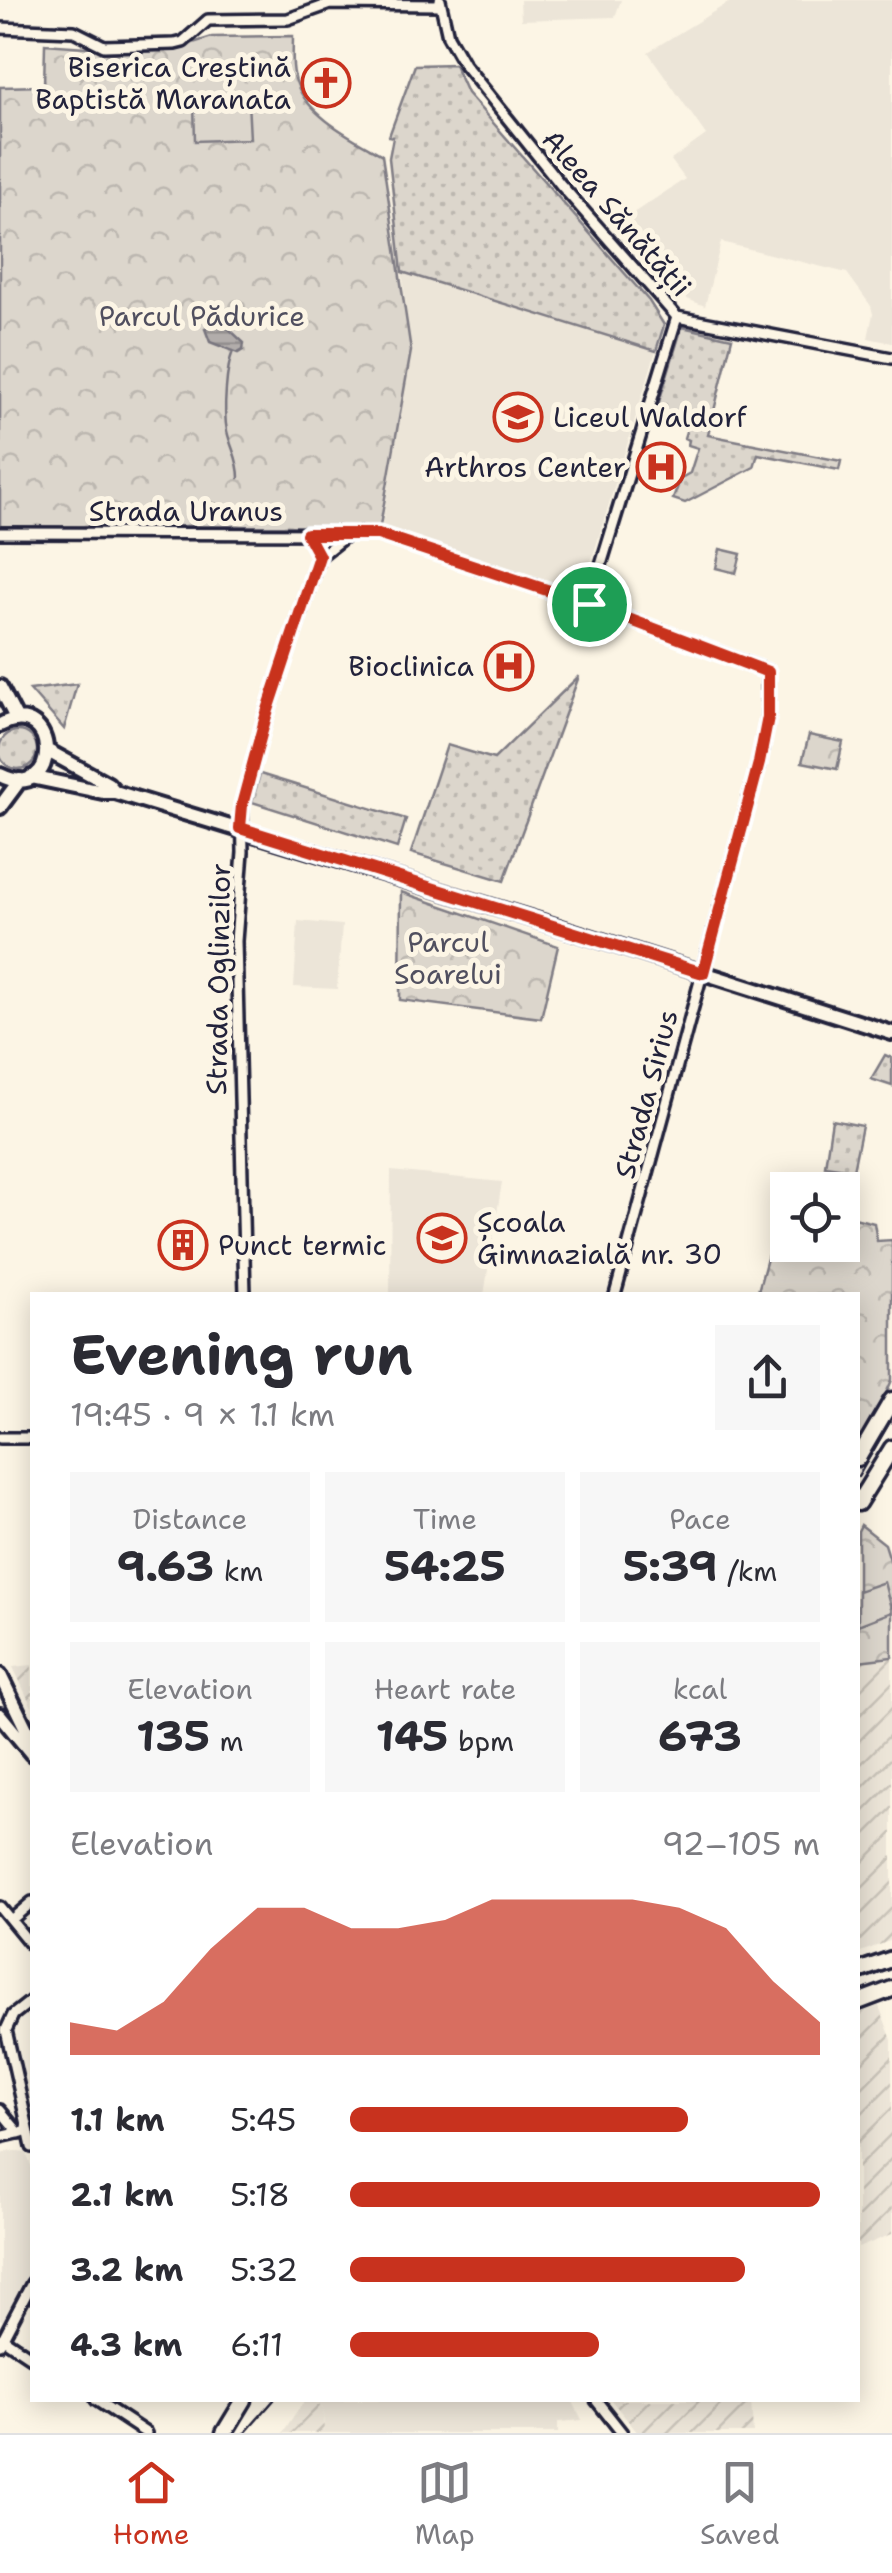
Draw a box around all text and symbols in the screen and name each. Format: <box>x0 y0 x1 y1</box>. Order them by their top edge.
place label: Biserica Creștină Baptistă Maranata <box>35 48 291 118</box>
church icon: Biserica Creștină Baptistă Maranata <box>300 57 352 109</box>
street label: Aleea Sănătății <box>534 121 700 305</box>
park label: Parcul Pădurice <box>99 297 305 335</box>
school or university icon: Liceul Waldorf <box>492 391 544 443</box>
place label: Liceul Waldorf <box>553 398 747 436</box>
hospital icon: Arthros Center <box>635 441 687 493</box>
place label: Arthros Center <box>424 448 626 486</box>
street label: Strada Uranus <box>89 492 283 530</box>
pin <box>547 562 632 647</box>
icon: arrive <box>562 577 617 632</box>
hospital icon: Bioclinica <box>483 640 535 692</box>
place label: Bioclinica <box>348 647 474 685</box>
street label: Strada Oglinzilor <box>197 863 239 1095</box>
park label: Parcul Soarelui <box>394 923 502 993</box>
street label: Strada Sirius <box>605 1005 687 1183</box>
map controls <box>770 1172 860 1262</box>
button: locate <box>770 1172 860 1262</box>
place label: Școala Gimnazială nr. 30 <box>477 1203 722 1273</box>
school or university icon: Școala Gimnazială nr. 30 <box>416 1212 468 1264</box>
building icon: Punct termic <box>157 1219 209 1271</box>
place label: Punct termic <box>218 1226 387 1264</box>
text: Evening run <box>70 1318 413 1392</box>
button: share <box>715 1325 820 1430</box>
text: 19:45 · 9 × 1.1 km <box>70 1393 335 1436</box>
text: Distance <box>133 1500 247 1538</box>
text: Time <box>413 1500 477 1538</box>
text: Pace <box>669 1500 731 1538</box>
text: 9.63 <box>117 1538 214 1594</box>
text: 54:25 <box>384 1538 506 1594</box>
text: 5:39 <box>623 1538 718 1594</box>
text: km <box>214 1552 263 1590</box>
text: /km <box>718 1552 777 1590</box>
text: Elevation <box>127 1670 253 1708</box>
text: Heart rate <box>374 1670 516 1708</box>
text: kcal <box>673 1670 727 1708</box>
text: 135 <box>136 1708 210 1764</box>
text: 145 <box>376 1708 448 1764</box>
text: 673 <box>658 1708 742 1764</box>
text: m <box>210 1722 244 1760</box>
text: bpm <box>448 1722 514 1760</box>
text: Elevation <box>70 1822 213 1865</box>
text: 92–105 m <box>662 1822 820 1865</box>
text: 1.1 km <box>70 2098 165 2141</box>
text: 5:45 <box>230 2098 296 2141</box>
text: 2.1 km <box>70 2173 174 2216</box>
text: 5:18 <box>230 2173 290 2216</box>
text: 3.2 km <box>70 2248 183 2291</box>
text: 5:32 <box>230 2248 298 2291</box>
text: 4.3 km <box>70 2323 183 2366</box>
text: 6:11 <box>230 2323 283 2366</box>
tab: Home <box>113 2455 190 2553</box>
tab: Map <box>415 2455 475 2553</box>
tab: Saved <box>700 2455 779 2553</box>

